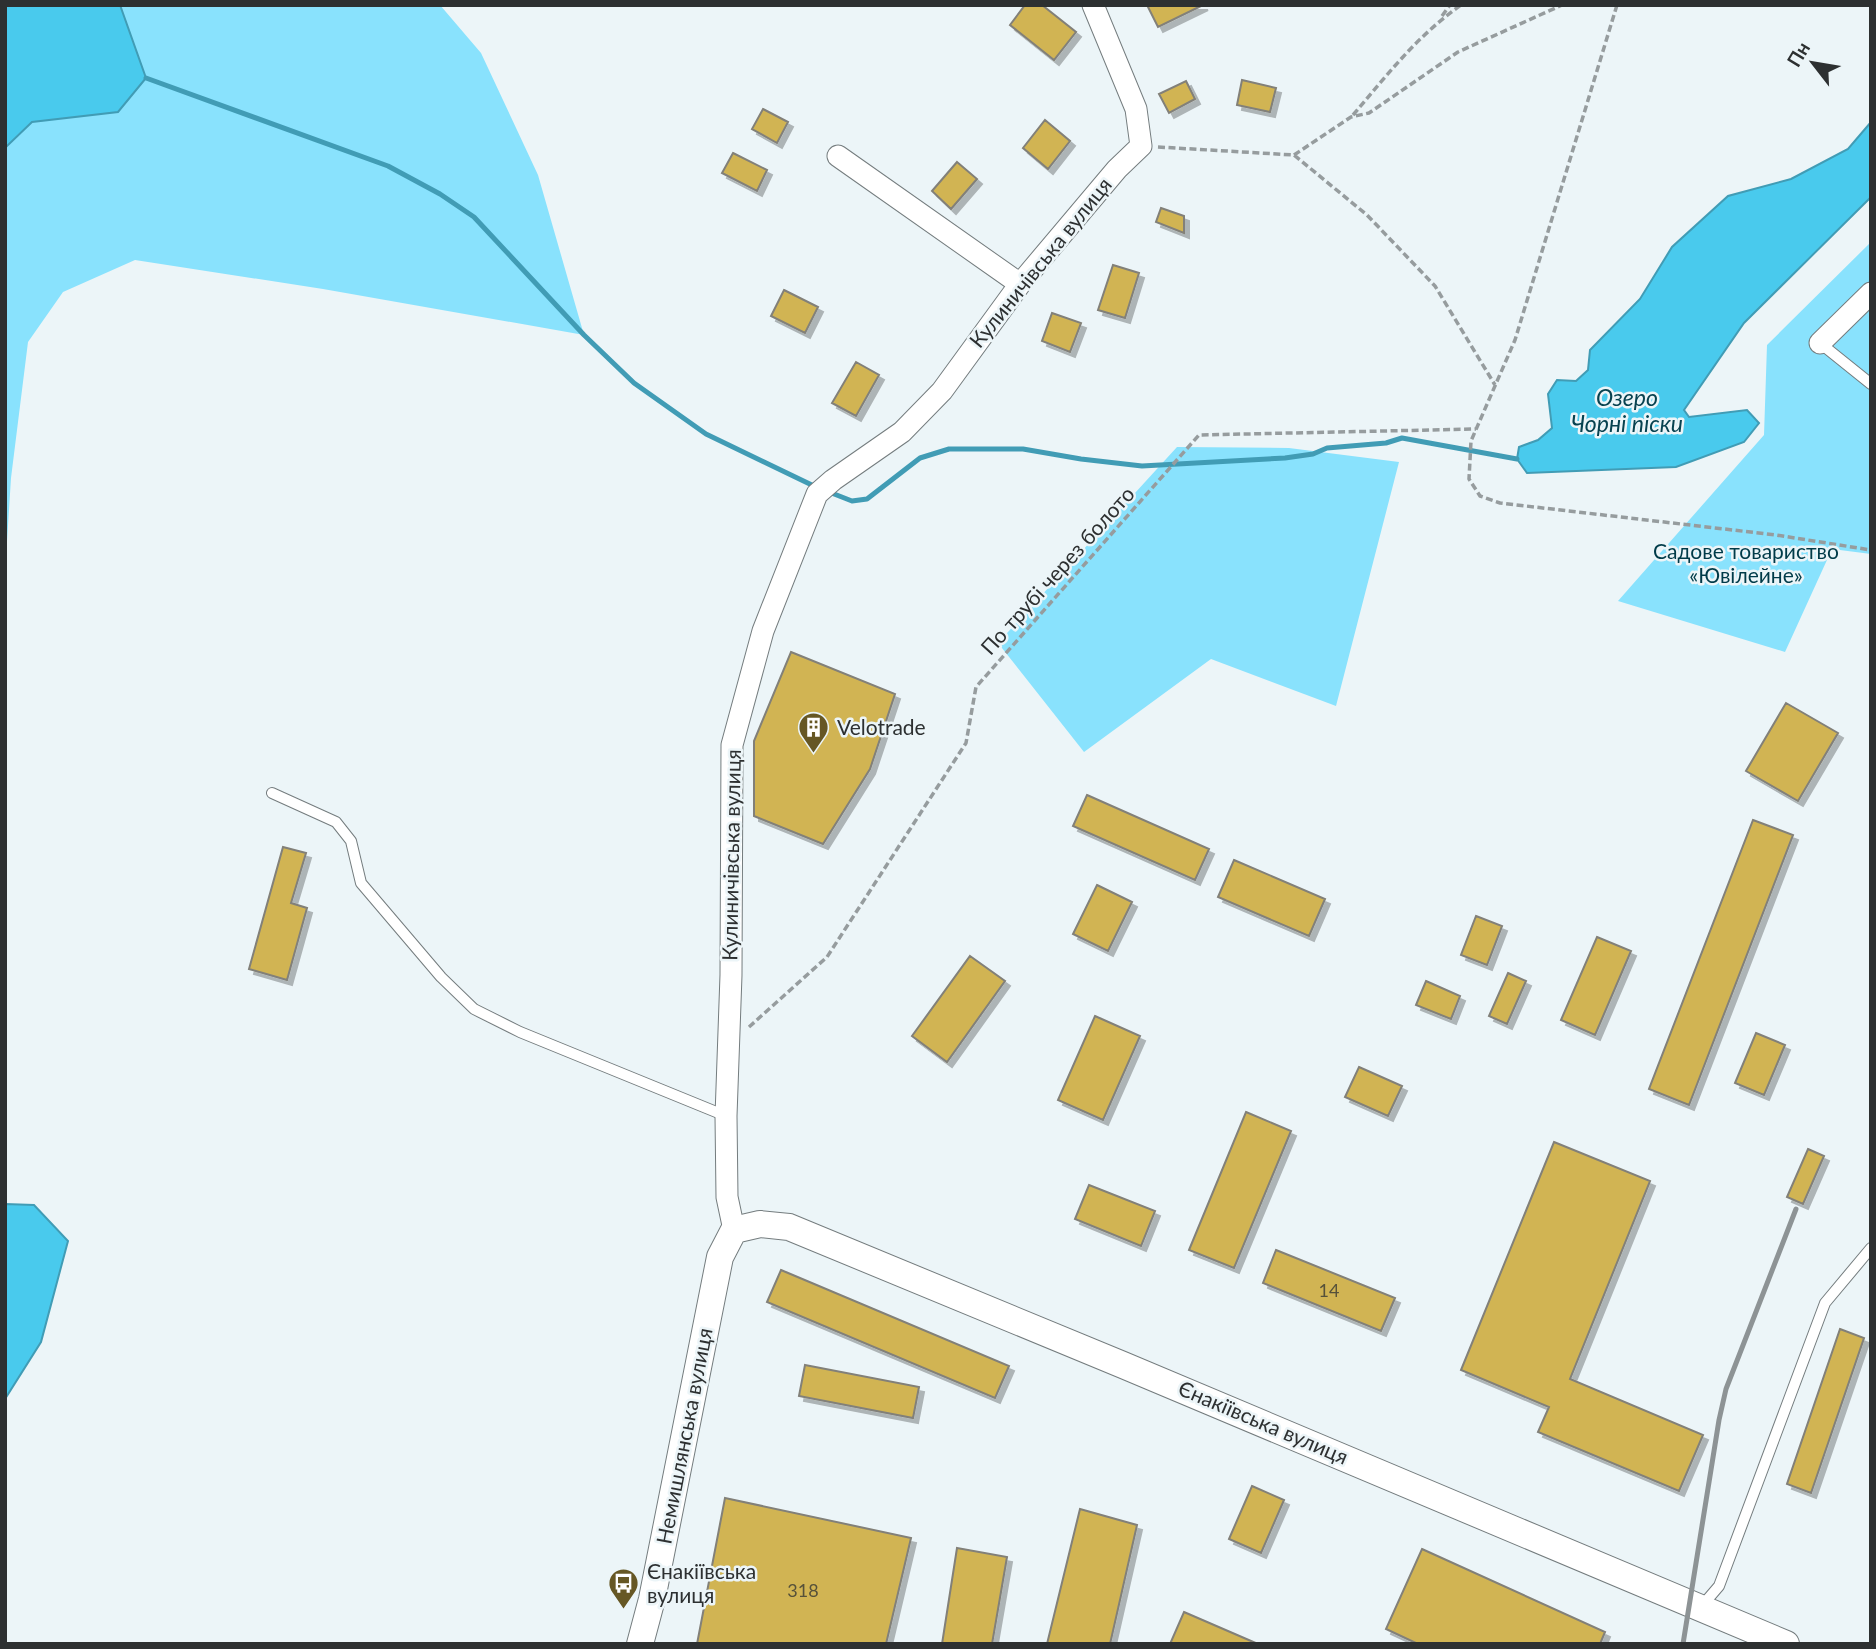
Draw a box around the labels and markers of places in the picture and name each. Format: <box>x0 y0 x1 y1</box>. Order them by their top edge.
building icon: Velotrade <box>797 711 831 755</box>
place label: Velotrade <box>837 714 926 739</box>
place label: Єнакіївська вулиця <box>647 1558 756 1607</box>
bus stop icon: Єнакіївська вулиця <box>607 1567 641 1611</box>

